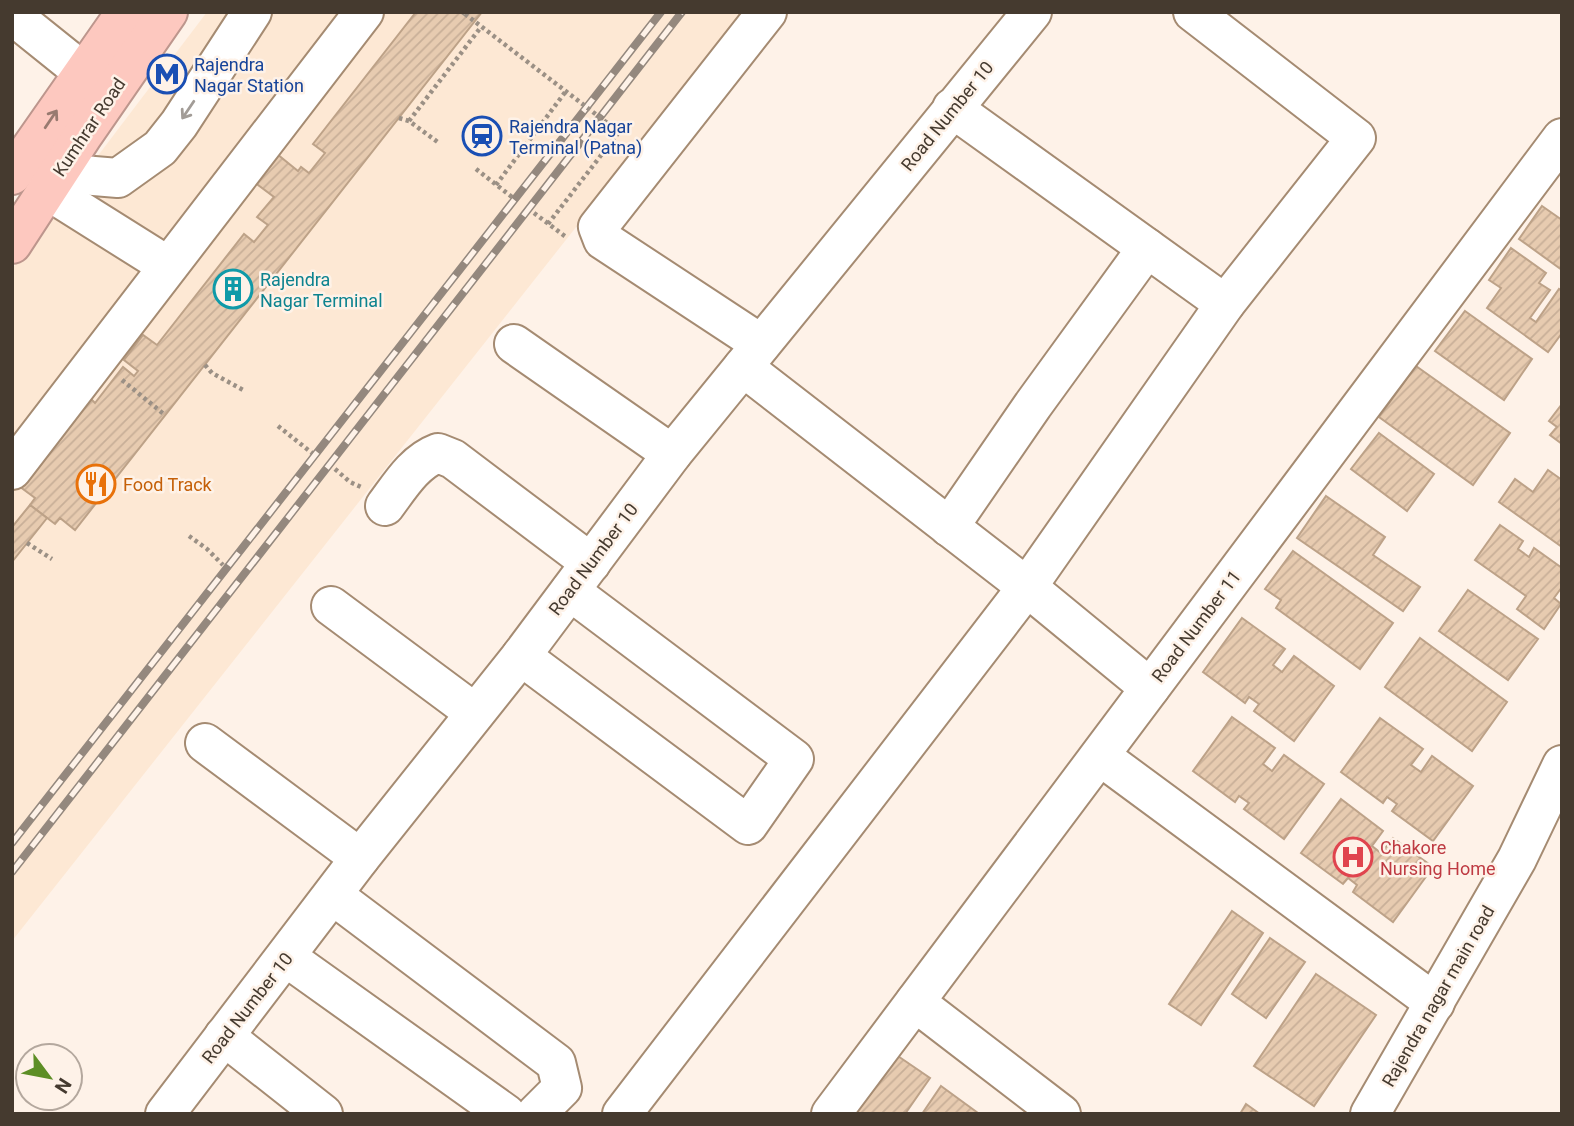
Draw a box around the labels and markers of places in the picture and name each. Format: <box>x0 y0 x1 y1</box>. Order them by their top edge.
metro station icon: Rajendra Nagar Station <box>146 53 188 95</box>
place label: Rajendra Nagar Station <box>194 54 304 96</box>
station icon: Rajendra Nagar Terminal (Patna) <box>461 115 503 157</box>
place label: Rajendra Nagar Terminal (Patna) <box>509 116 642 159</box>
building icon: Rajendra Nagar Terminal <box>212 268 254 310</box>
place label: Rajendra Nagar Terminal <box>260 269 383 311</box>
restaurant icon: Food Track <box>75 463 117 505</box>
place label: Food Track <box>123 474 213 495</box>
hospital icon: Chakore Nursing Home <box>1332 836 1374 878</box>
place label: Chakore Nursing Home <box>1380 837 1495 879</box>

